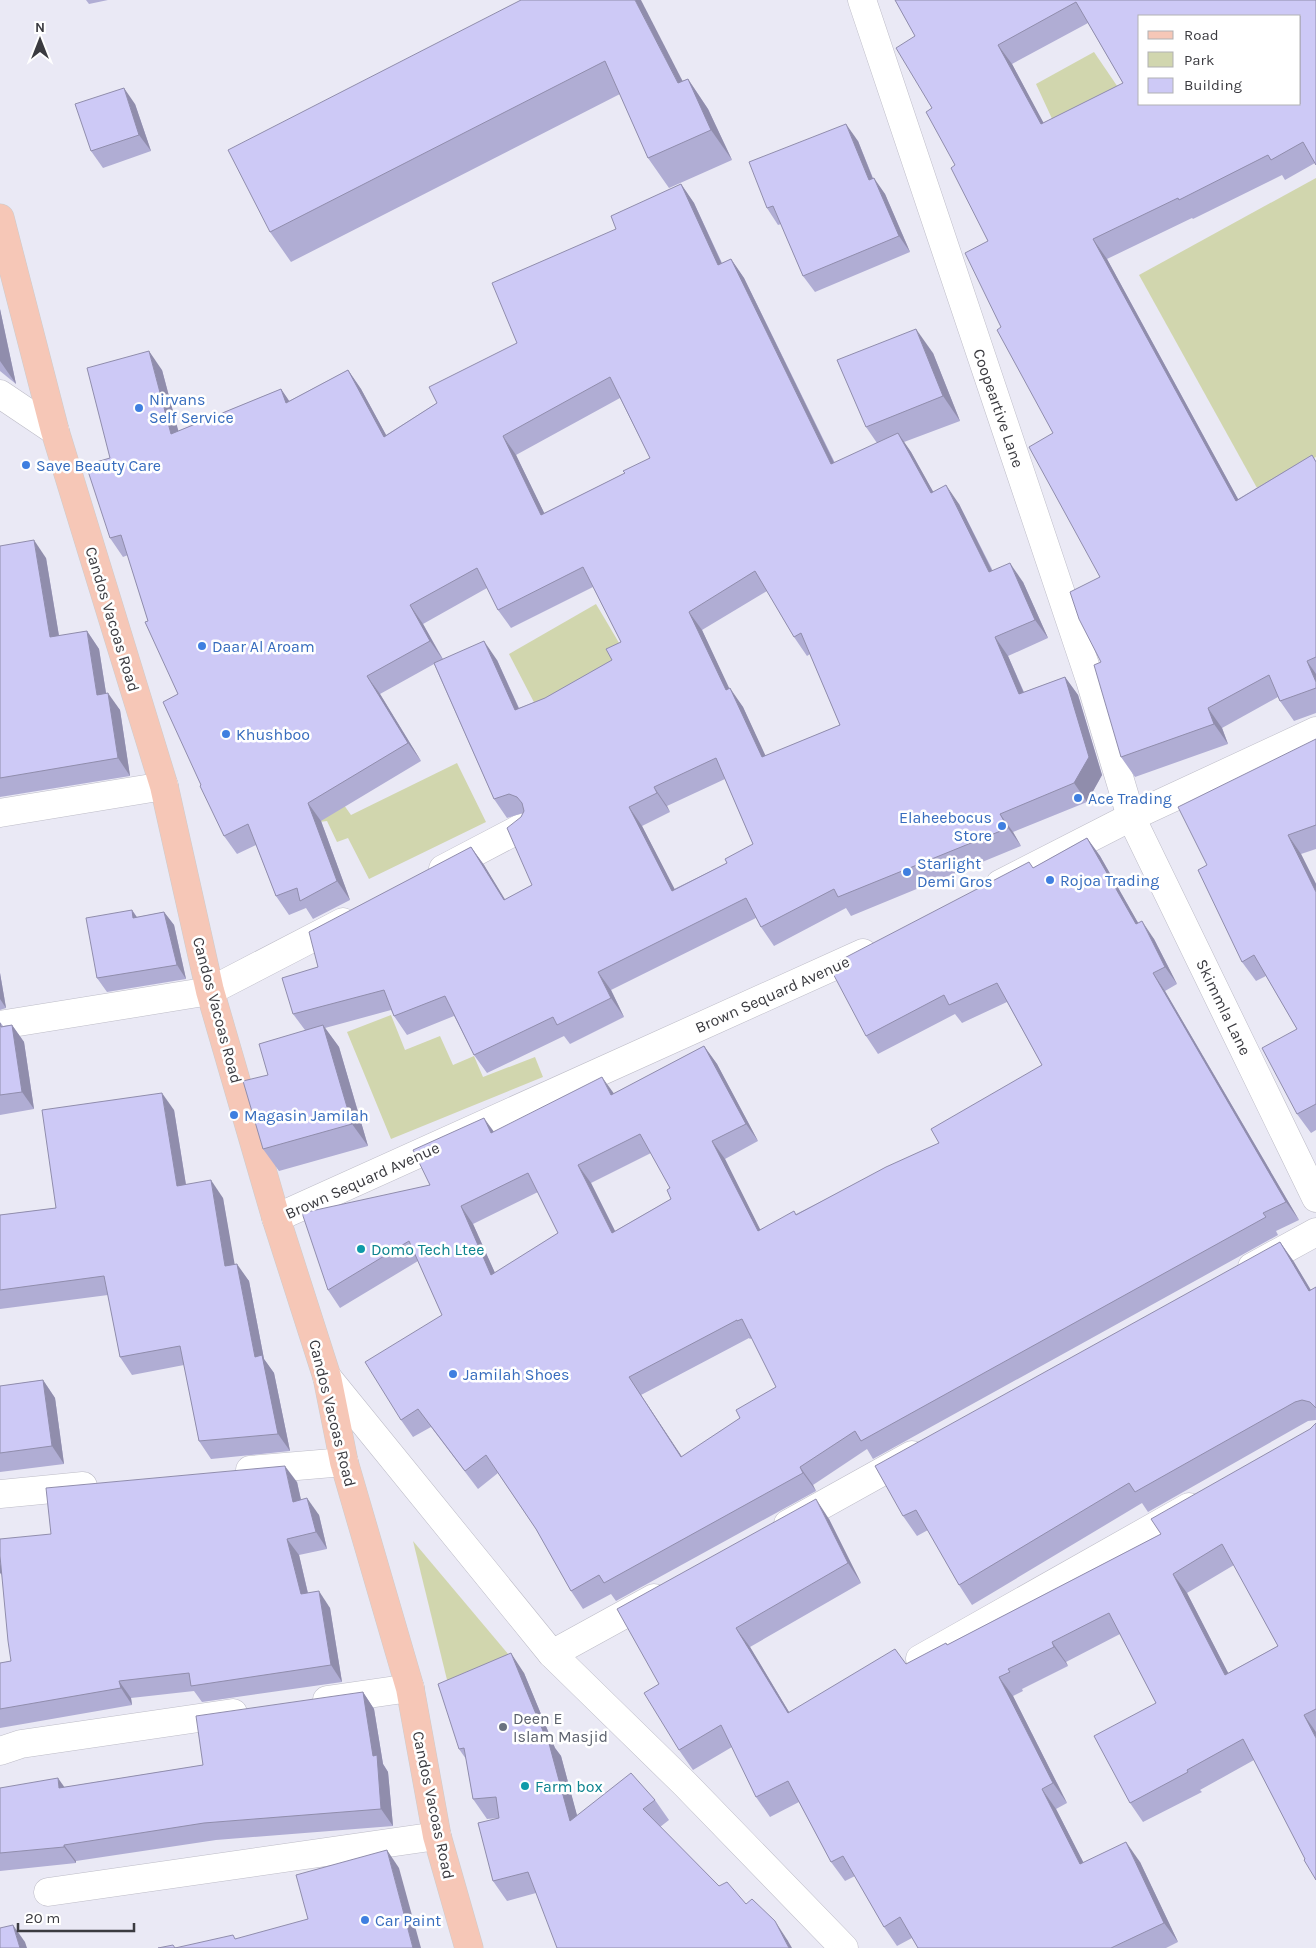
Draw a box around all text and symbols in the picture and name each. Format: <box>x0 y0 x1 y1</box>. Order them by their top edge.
north arrow <box>15 15 65 65</box>
legend <box>1138 15 1301 105</box>
text: N <box>35 19 45 36</box>
text: Road <box>1184 26 1219 44</box>
text: Park <box>1184 51 1214 69</box>
text: Building <box>1184 76 1242 94</box>
street label: Coopeartive Lane <box>969 346 1028 470</box>
place label: Nirvans Self Service <box>149 390 234 427</box>
marker: Nirvans Self Service <box>133 402 145 414</box>
place label: Save Beauty Care <box>36 456 161 475</box>
marker: Save Beauty Care <box>20 459 32 471</box>
street label: Candos Vacoas Road <box>81 544 144 694</box>
place label: Daar Al Aroam <box>212 637 315 656</box>
marker: Daar Al Aroam <box>196 640 208 652</box>
place label: Khushboo <box>236 725 310 744</box>
marker: Khushboo <box>220 728 232 740</box>
place label: Ace Trading <box>1088 789 1172 808</box>
marker: Ace Trading <box>1072 792 1084 804</box>
place label: Elaheebocus Store <box>899 808 992 845</box>
marker: Elaheebocus Store <box>996 820 1008 832</box>
place label: Starlight Demi Gros <box>917 854 993 891</box>
marker: Starlight Demi Gros <box>901 866 913 878</box>
place label: Rojoa Trading <box>1060 871 1159 890</box>
marker: Rojoa Trading <box>1044 874 1056 886</box>
street label: Candos Vacoas Road <box>189 935 246 1085</box>
street label: Brown Sequard Avenue <box>692 952 852 1037</box>
street label: Skimmla Lane <box>1192 956 1255 1058</box>
place label: Magasin Jamilah <box>244 1106 369 1125</box>
marker: Magasin Jamilah <box>228 1109 240 1121</box>
street label: Brown Sequard Avenue <box>282 1138 442 1223</box>
place label: Domo Tech Ltee <box>371 1240 484 1259</box>
marker: Domo Tech Ltee <box>355 1243 367 1255</box>
street label: Candos Vacoas Road <box>305 1338 360 1489</box>
place label: Jamilah Shoes <box>463 1365 569 1384</box>
marker: Jamilah Shoes <box>447 1368 459 1380</box>
place label: Deen E Islam Masjid <box>513 1709 608 1746</box>
marker: Deen E Islam Masjid <box>497 1721 509 1733</box>
street label: Candos Vacoas Road <box>409 1729 458 1881</box>
place label: Farm box <box>535 1777 603 1796</box>
marker: Farm box <box>519 1780 531 1792</box>
scale bar <box>18 1900 134 1932</box>
text: 20 m <box>25 1909 60 1927</box>
place label: Car Paint <box>375 1911 441 1930</box>
marker: Car Paint <box>359 1914 371 1926</box>

